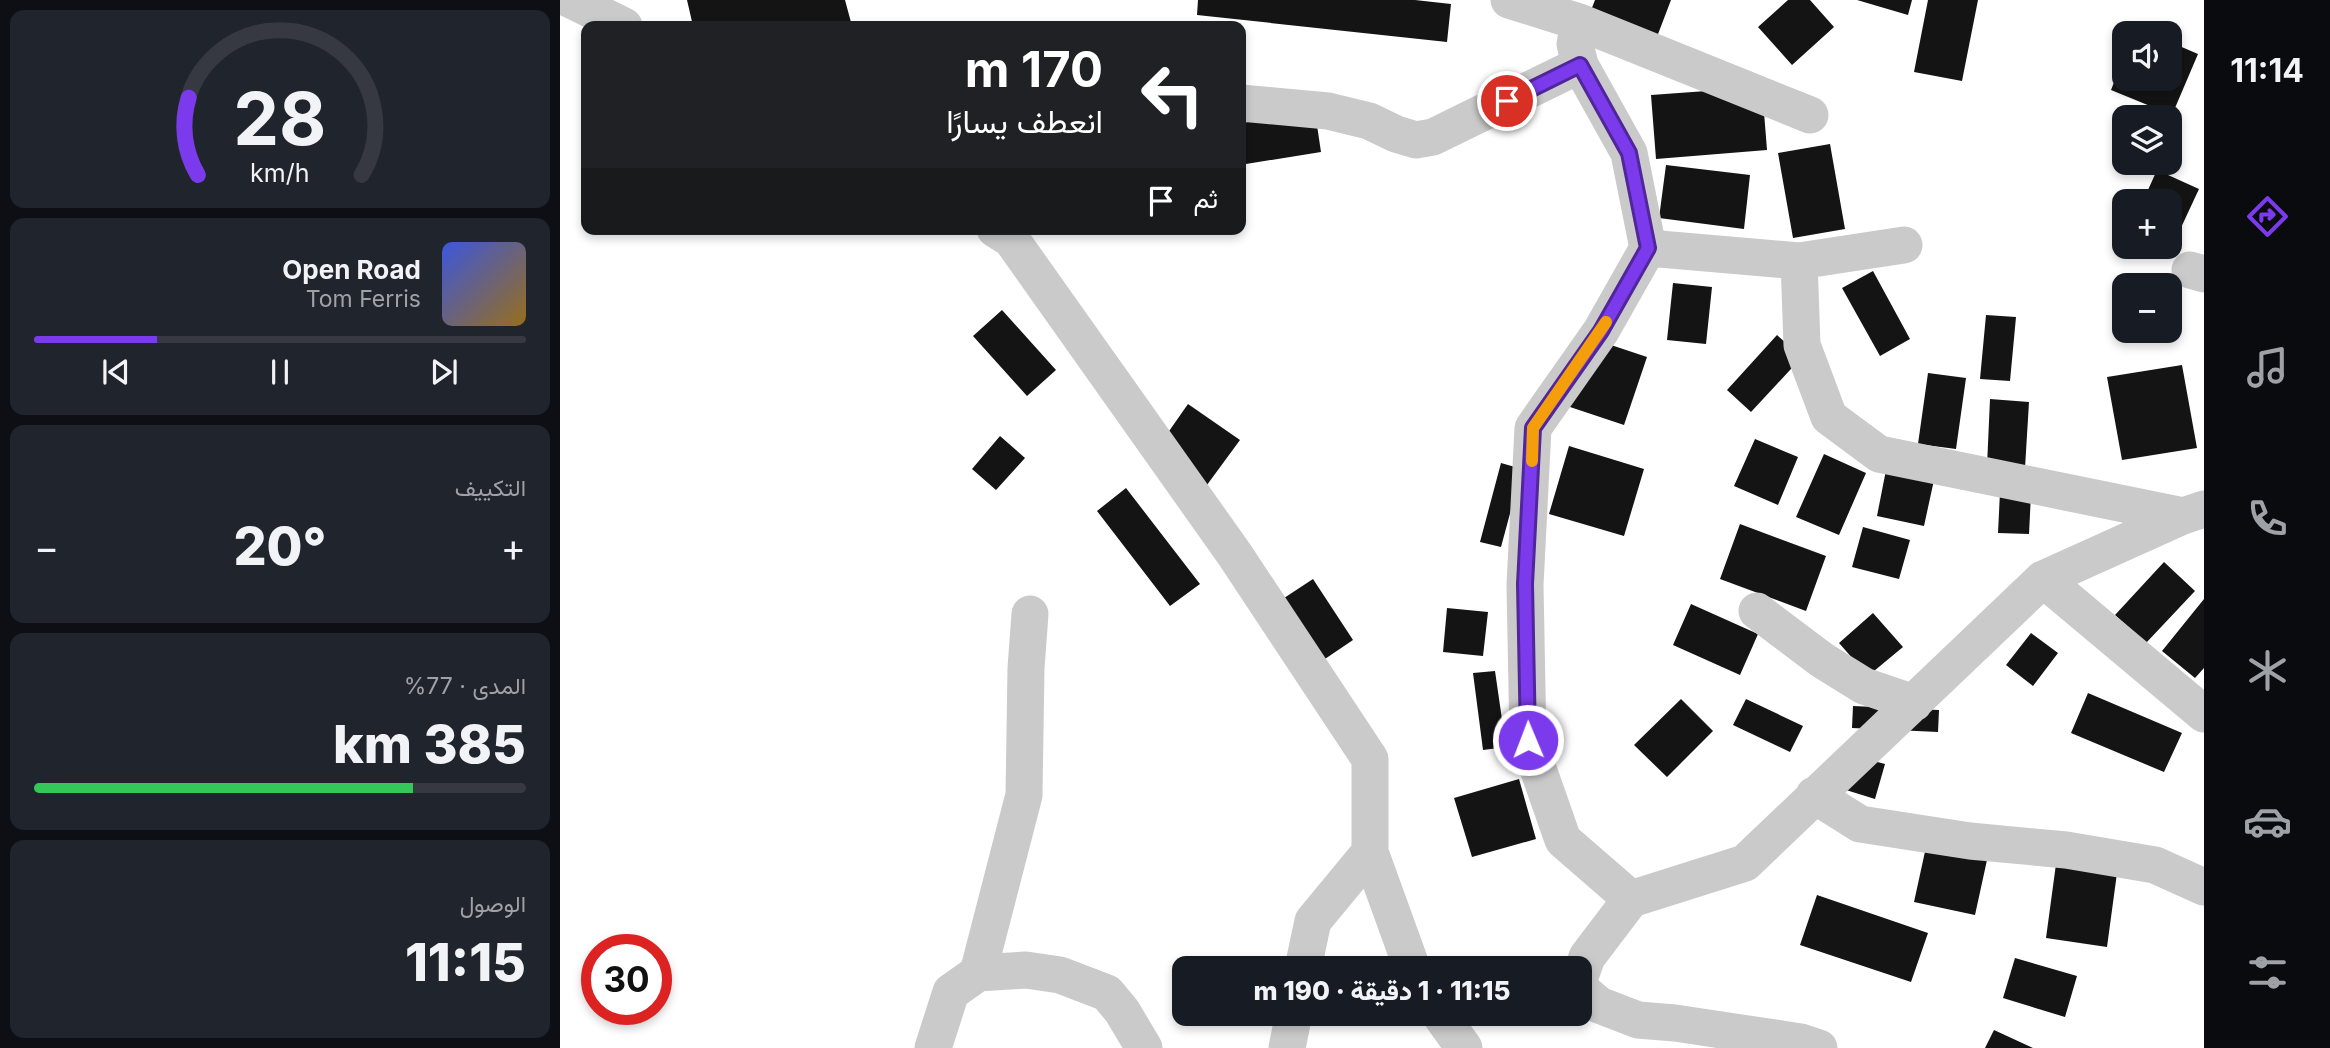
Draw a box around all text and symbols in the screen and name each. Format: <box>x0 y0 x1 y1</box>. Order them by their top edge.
map controls <box>2112 21 2182 343</box>
button: sound <box>2112 21 2182 91</box>
text: 170 m <box>965 40 1103 99</box>
icon: left <box>1127 49 1218 140</box>
text: 11:14 <box>2230 51 2304 90</box>
pin <box>1477 71 1537 131</box>
text: 28 <box>233 74 327 163</box>
icon: arrive <box>1488 82 1526 120</box>
text: انعطف يسارًا <box>946 102 1103 141</box>
button: layers <box>2112 105 2182 175</box>
text: km/h <box>250 158 310 188</box>
icon: arrive <box>1142 182 1180 220</box>
text: ثم <box>1194 183 1218 214</box>
button: + <box>2112 189 2182 259</box>
icon: directions <box>2243 192 2292 241</box>
text: Open Road <box>282 254 421 285</box>
button: − <box>2112 273 2182 343</box>
text: Tom Ferris <box>306 285 421 313</box>
icon: music <box>2243 343 2292 392</box>
icon: previous <box>97 353 135 391</box>
icon: pause <box>261 353 299 391</box>
icon: next <box>425 353 463 391</box>
text: التكييف <box>455 474 526 502</box>
icon: phone <box>2243 494 2292 543</box>
text: 20° <box>233 515 327 578</box>
text: − <box>34 524 59 570</box>
text: + <box>501 524 526 570</box>
icon: climate <box>2243 646 2292 695</box>
text: المدى · 77% <box>404 672 526 700</box>
position arrow <box>1491 703 1565 777</box>
text: 385 km <box>333 713 526 776</box>
icon: car <box>2243 797 2292 846</box>
text: الوصول <box>460 890 526 918</box>
text: 11:15 <box>405 931 526 994</box>
speed limit sign: 30 <box>581 934 672 1025</box>
icon: filters <box>2243 948 2292 997</box>
text: 11:15 · 1 دقيقة · 190 m <box>1254 975 1510 1006</box>

